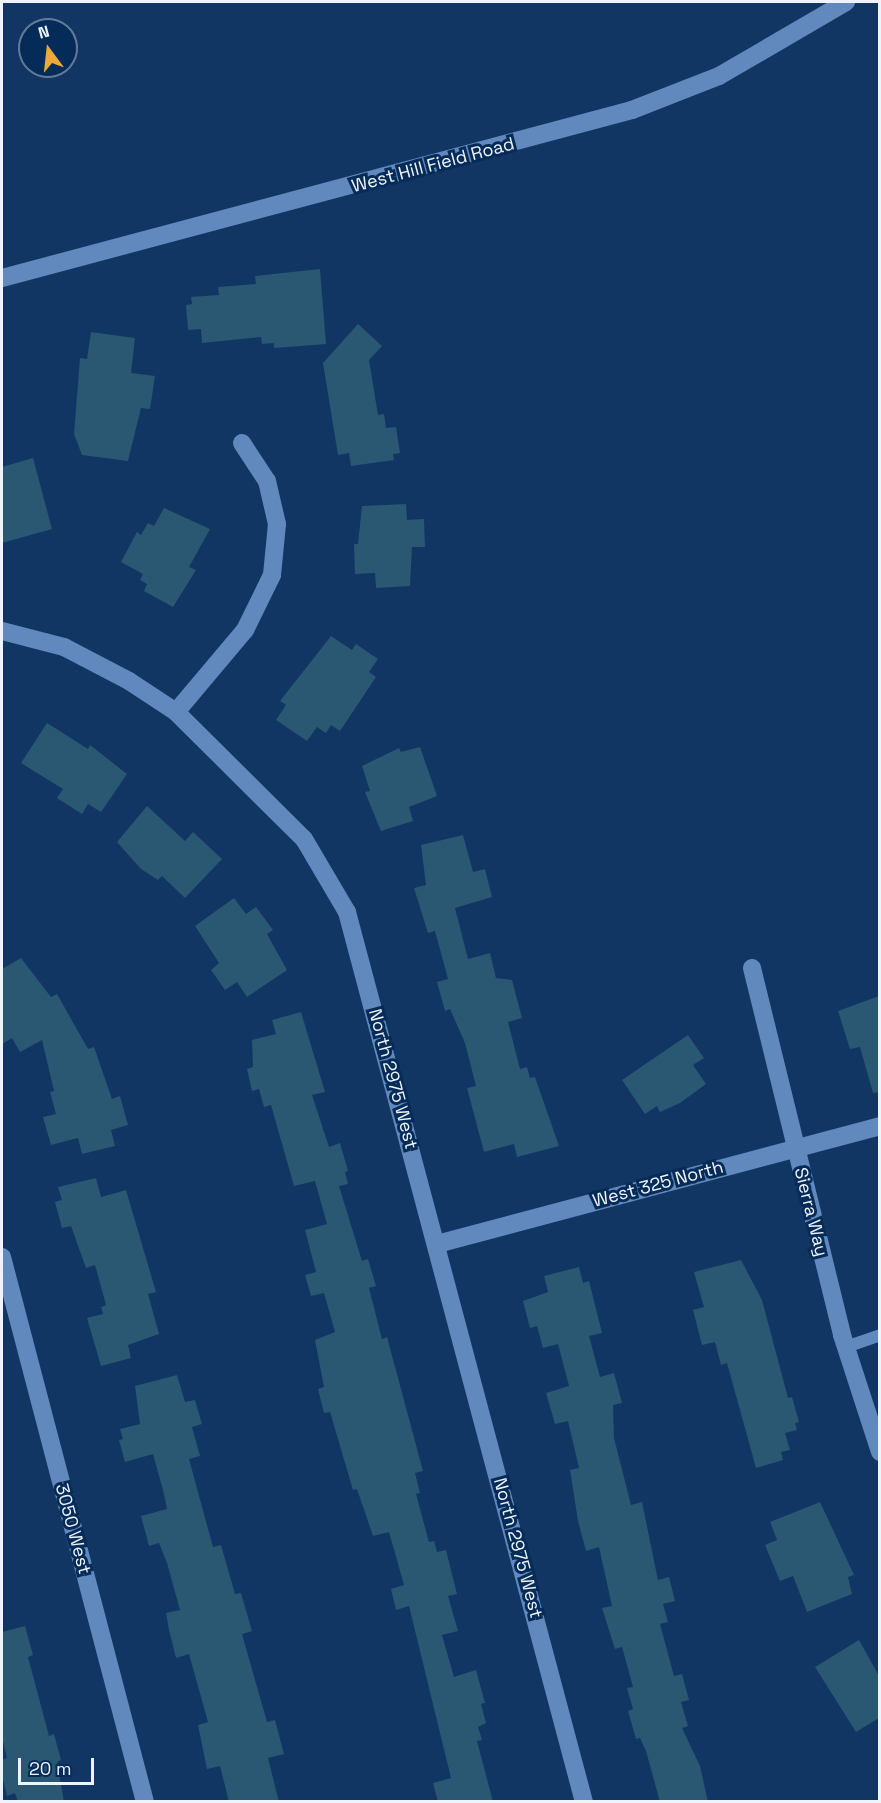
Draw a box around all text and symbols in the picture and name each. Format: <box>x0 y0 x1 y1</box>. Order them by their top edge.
north arrow <box>18 18 78 78</box>
text: N <box>36 21 52 44</box>
street label: West Hill Field Road <box>349 133 517 197</box>
street label: North 2975 West <box>364 1006 422 1152</box>
street label: West 325 North <box>590 1156 726 1212</box>
street label: Sierra Way <box>790 1165 832 1259</box>
street label: North 2975 West <box>489 1475 547 1621</box>
street label: 3050 West <box>51 1481 95 1577</box>
scale bar <box>21 1746 98 1784</box>
text: 20 m <box>29 1757 72 1780</box>

